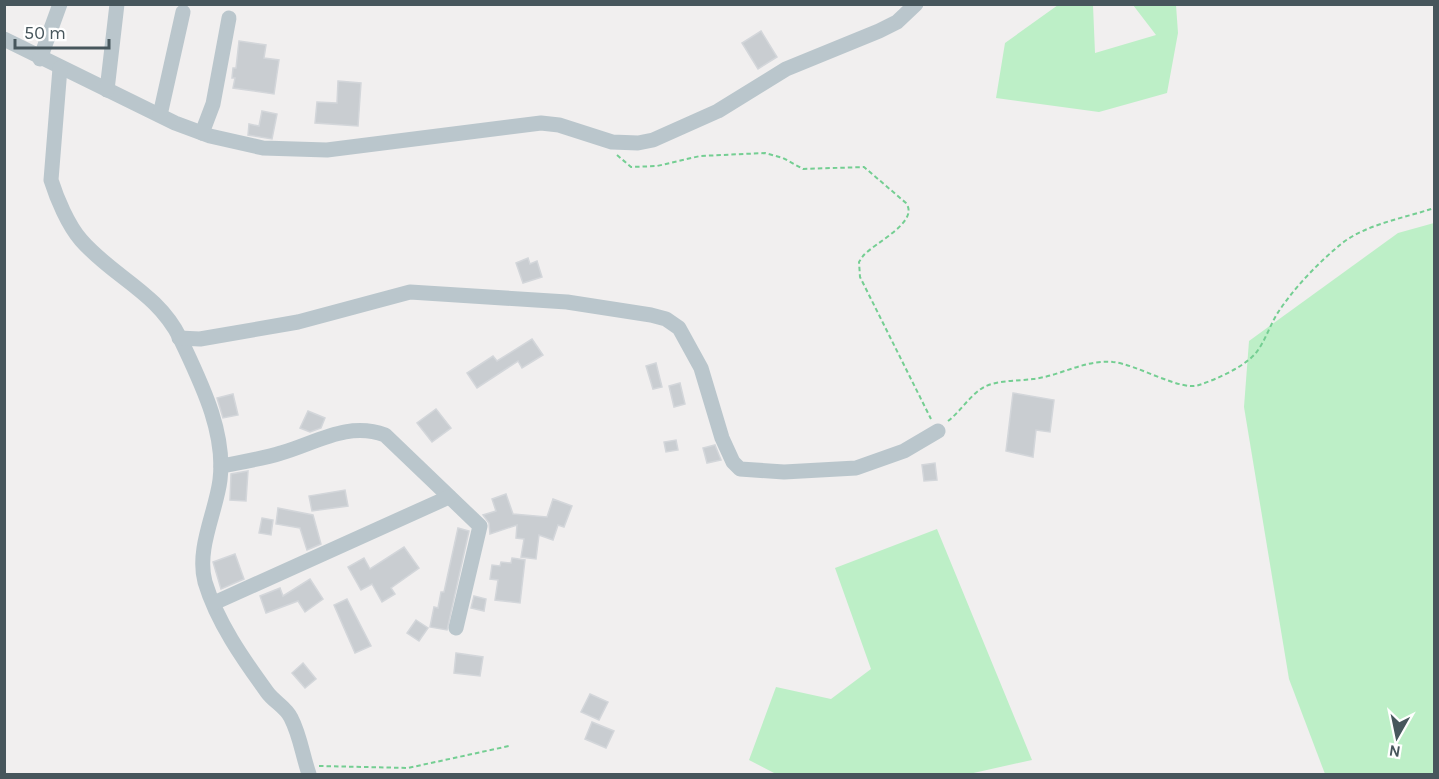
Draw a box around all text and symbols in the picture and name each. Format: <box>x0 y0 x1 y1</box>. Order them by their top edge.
scale bar <box>15 12 110 50</box>
text: 50 m <box>24 22 66 44</box>
north arrow <box>1367 707 1427 767</box>
text: N <box>1388 741 1402 762</box>

